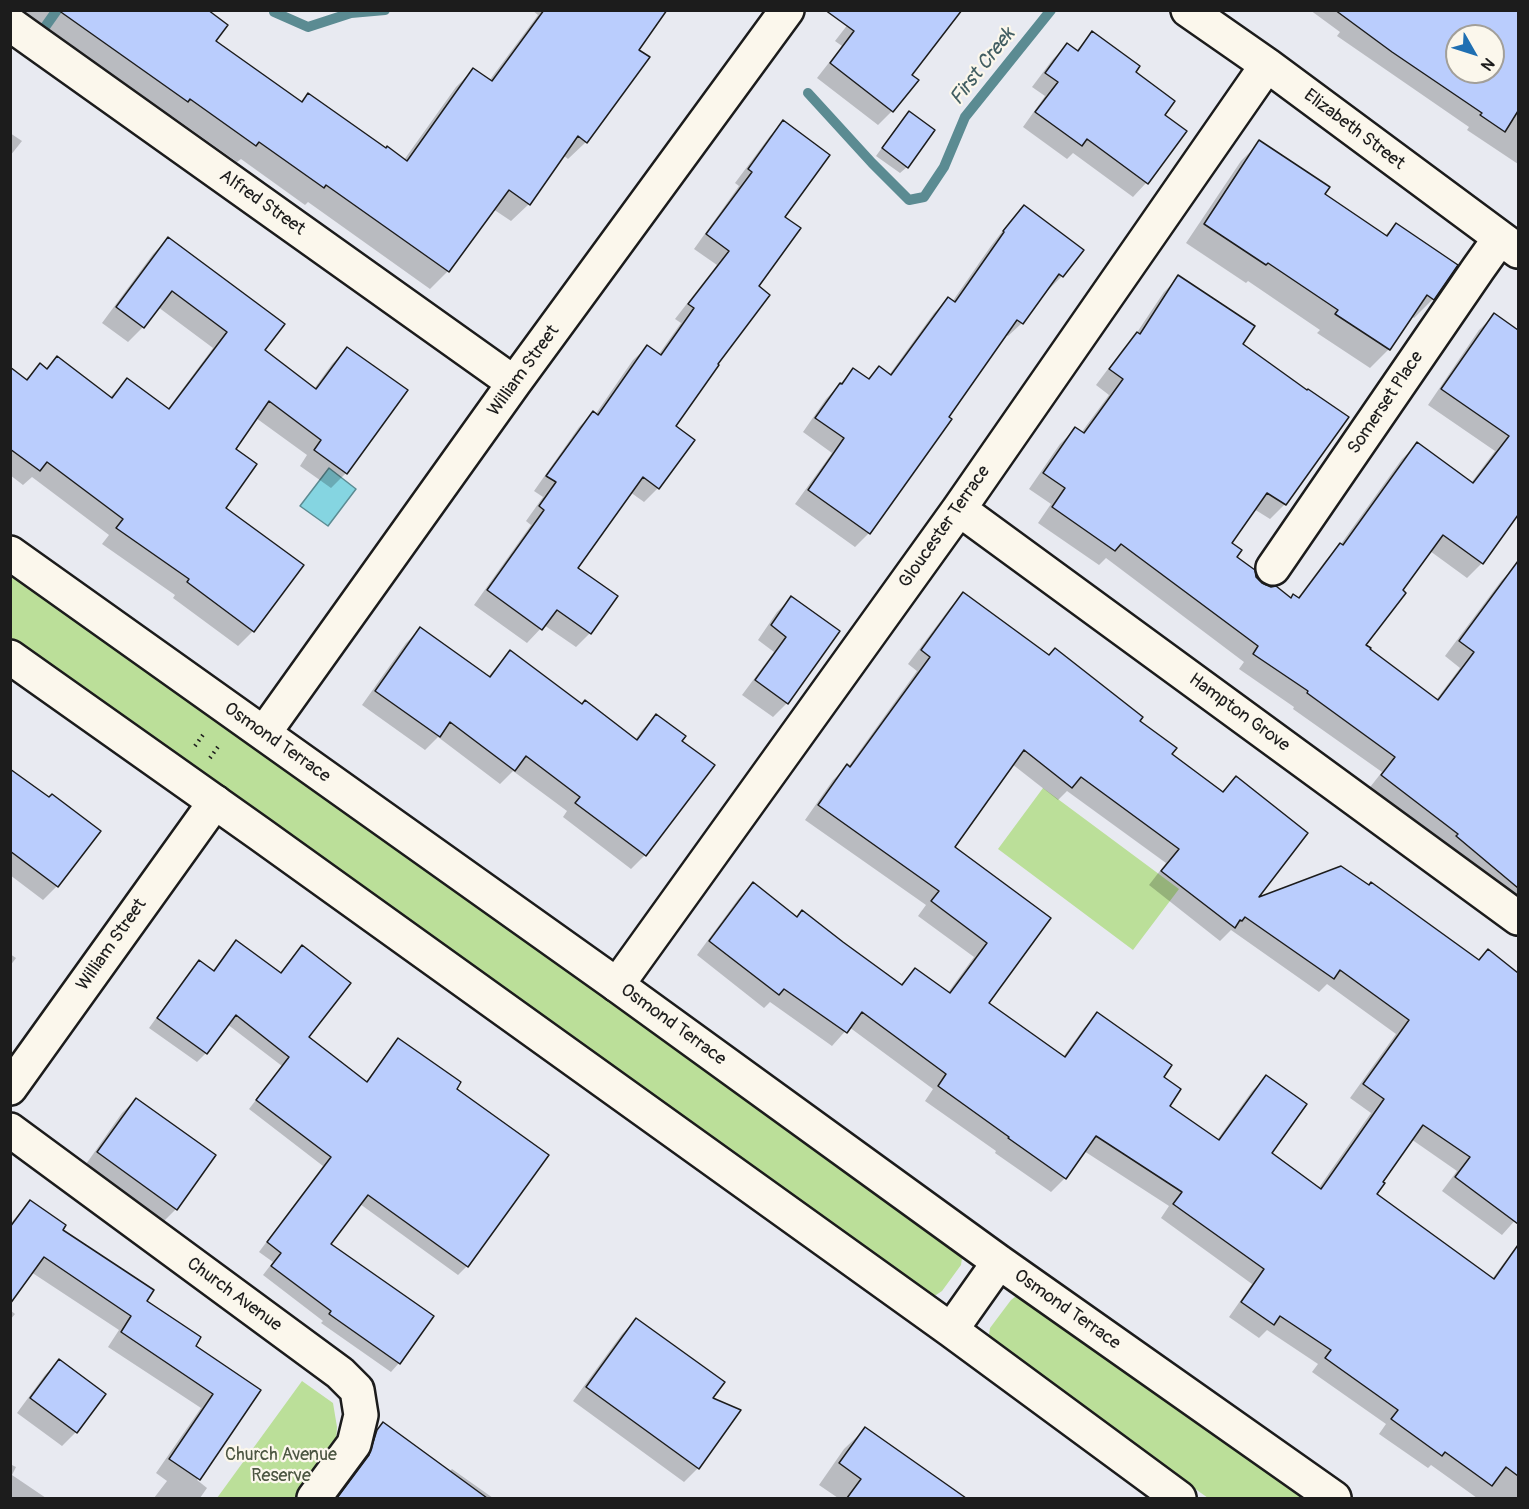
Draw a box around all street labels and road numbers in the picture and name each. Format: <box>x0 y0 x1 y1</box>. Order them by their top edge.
street label: Elizabeth Street <box>1299 85 1409 175</box>
street label: Alfred Street <box>215 166 309 240</box>
street label: William Street <box>484 321 564 421</box>
street label: Somerset Place <box>1344 347 1428 459</box>
street label: Gloucester Terrace <box>895 462 995 592</box>
street label: Hampton Grove <box>1184 669 1294 757</box>
street label: Osmond Terrace <box>220 698 334 788</box>
street label: William Street <box>72 895 152 995</box>
street label: Osmond Terrace <box>616 980 730 1070</box>
street label: Church Avenue <box>182 1253 286 1337</box>
street label: Osmond Terrace <box>1010 1265 1124 1355</box>

